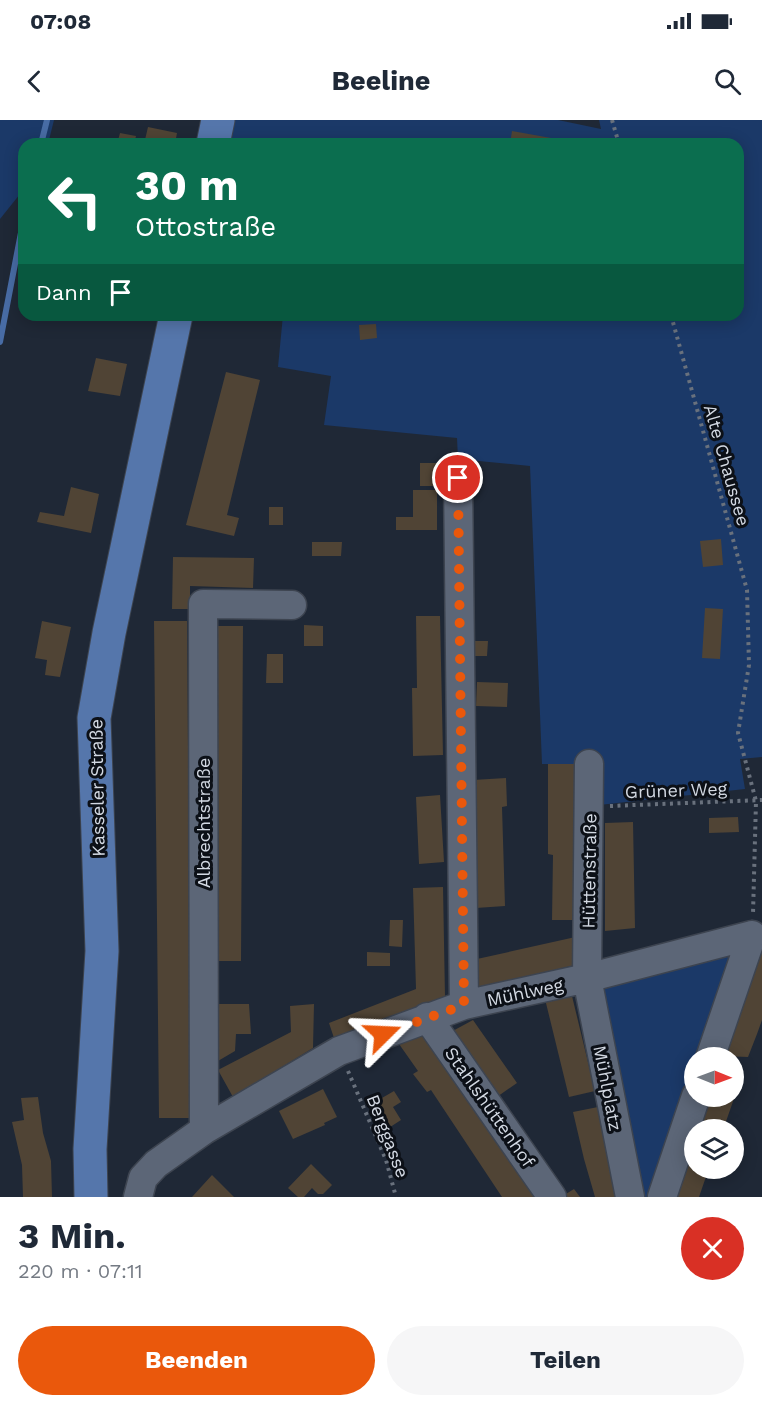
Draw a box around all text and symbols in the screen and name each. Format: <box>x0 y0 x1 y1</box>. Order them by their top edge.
text: 07:08 <box>30 9 91 34</box>
icon: back <box>18 65 51 98</box>
text: Beeline <box>332 65 430 97</box>
icon: search <box>711 65 744 98</box>
text: 30 m <box>135 161 239 210</box>
icon: left <box>36 162 114 240</box>
text: Ottostraße <box>135 211 276 243</box>
icon: arrive <box>104 276 137 309</box>
text: Dann <box>36 280 92 305</box>
street label: Alte Chaussee <box>700 402 754 528</box>
pin <box>432 452 483 503</box>
icon: arrive <box>441 461 474 494</box>
street label: Kasseler Straße <box>85 719 109 857</box>
street label: Albrechtstraße <box>193 758 214 888</box>
street label: Grüner Weg <box>625 778 728 802</box>
street label: Hüttenstraße <box>577 813 601 929</box>
street label: Mühlweg <box>485 974 565 1010</box>
position arrow <box>351 1002 415 1066</box>
street label: Stahlshüttenhof <box>441 1043 539 1171</box>
street label: Mühlplatz <box>589 1043 627 1133</box>
north arrow <box>684 1047 744 1107</box>
map controls <box>684 1047 744 1179</box>
street label: Berggasse <box>362 1091 414 1181</box>
button: layers <box>684 1119 744 1179</box>
text: 3 Min. <box>18 1215 126 1257</box>
button: close <box>681 1217 744 1280</box>
text: 220 m · 07:11 <box>18 1259 143 1283</box>
button: Beenden <box>18 1326 375 1395</box>
button: Teilen <box>387 1326 744 1395</box>

